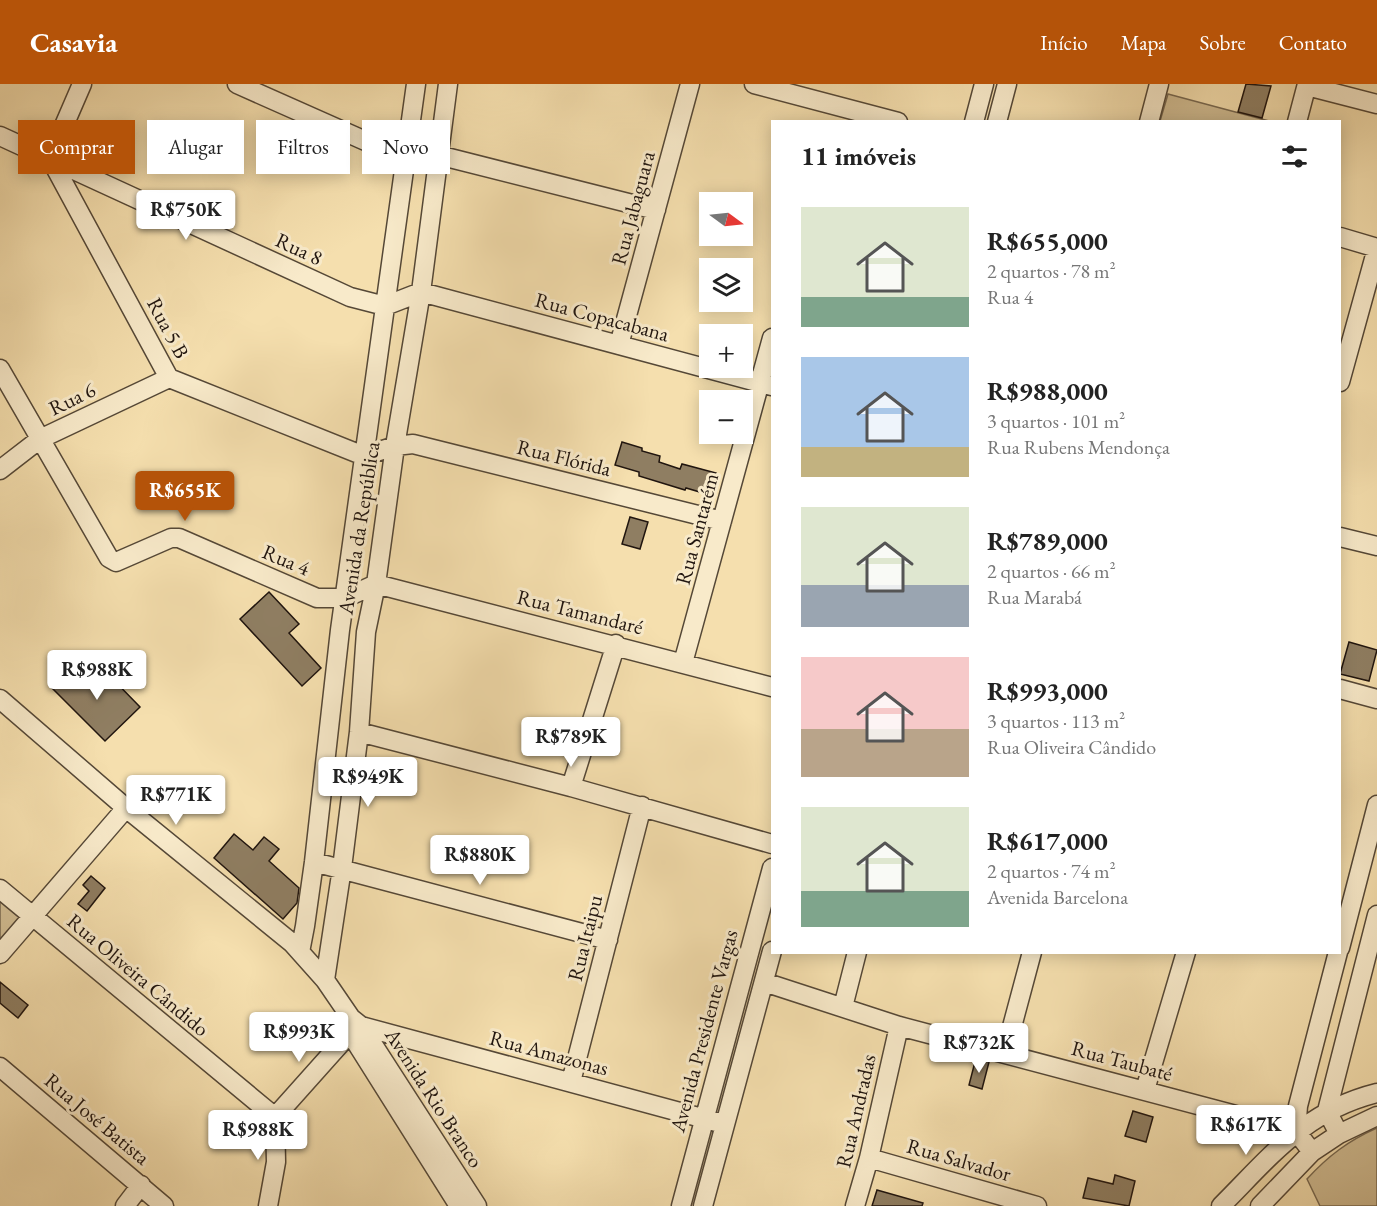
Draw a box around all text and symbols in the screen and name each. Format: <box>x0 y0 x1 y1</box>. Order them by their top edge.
text: Casavia <box>30 24 118 60</box>
text: Início <box>1040 29 1088 56</box>
text: Mapa <box>1121 29 1166 56</box>
text: Sobre <box>1199 29 1246 56</box>
text: Contato <box>1279 29 1347 56</box>
chip: Comprar <box>18 120 135 174</box>
chip: Alugar <box>147 120 244 174</box>
chip: Filtros <box>256 120 350 174</box>
chip: Novo <box>362 120 450 174</box>
text: 11 imóveis <box>801 139 916 173</box>
icon: filters <box>1278 140 1311 173</box>
street label: Rua Jabaguara <box>604 147 661 268</box>
pin: R$750K <box>137 190 235 241</box>
north arrow <box>699 192 753 246</box>
map controls <box>699 192 753 444</box>
text: R$750K <box>150 196 222 222</box>
text: R$655,000 <box>987 224 1108 258</box>
street label: Rua 8 <box>271 226 327 271</box>
icon: home <box>849 231 921 303</box>
button: layers <box>699 258 753 312</box>
text: 2 quartos · 78 m² <box>987 258 1116 284</box>
text: Rua 4 <box>987 284 1033 310</box>
street label: Rua Copacabana <box>532 286 673 348</box>
street label: Rua 5 B <box>141 293 196 363</box>
button: + <box>699 324 753 378</box>
text: R$988,000 <box>987 374 1108 408</box>
street label: Rua 6 <box>44 376 100 421</box>
icon: home <box>849 381 921 453</box>
button: − <box>699 390 753 444</box>
text: 3 quartos · 101 m² <box>987 408 1125 434</box>
street label: Rua Flórida <box>514 433 615 482</box>
text: Rua Rubens Mendonça <box>987 434 1170 460</box>
street label: Avenida da República <box>331 439 386 617</box>
street label: Rua Santarém <box>669 470 724 588</box>
pin: R$655K <box>136 471 234 522</box>
text: R$655K <box>149 477 221 503</box>
text: R$789,000 <box>987 524 1108 558</box>
icon: home <box>849 531 921 603</box>
street label: Rua 4 <box>259 538 315 582</box>
text: 2 quartos · 66 m² <box>987 558 1116 584</box>
street label: Rua Tamandaré <box>514 583 646 640</box>
text: Rua Marabá <box>987 584 1082 610</box>
pin: R$988K <box>48 650 146 701</box>
text: R$988K <box>61 656 133 682</box>
text: R$993,000 <box>987 674 1108 708</box>
icon: home <box>849 681 921 753</box>
text: 3 quartos · 113 m² <box>987 708 1125 734</box>
pin: R$789K <box>522 717 620 768</box>
text: R$789K <box>535 723 607 749</box>
text: Rua Oliveira Cândido <box>987 734 1156 760</box>
pin: R$949K <box>319 757 417 808</box>
text: R$949K <box>332 763 404 789</box>
pin: R$771K <box>127 775 225 826</box>
text: R$771K <box>140 781 212 807</box>
text: R$617,000 <box>987 824 1108 858</box>
icon: home <box>849 831 921 903</box>
pin: R$880K <box>431 835 529 886</box>
text: R$880K <box>444 841 516 867</box>
text: 2 quartos · 74 m² <box>987 858 1116 884</box>
text: Avenida Barcelona <box>987 884 1128 910</box>
street label: Rua Itaipu <box>561 892 608 984</box>
street label: Rua Oliveira Cândido <box>62 907 215 1042</box>
street label: Avenida Presidente Vargas <box>663 926 744 1136</box>
pin: R$993K <box>250 1012 348 1063</box>
text: R$993K <box>263 1018 335 1044</box>
street label: Avenida Rio Branco <box>379 1022 490 1173</box>
pin: R$732K <box>930 1023 1028 1074</box>
street label: Rua Amazonas <box>487 1024 612 1081</box>
text: R$732K <box>943 1029 1015 1055</box>
street label: Rua Taubaté <box>1069 1034 1176 1087</box>
street label: Rua Andradas <box>829 1051 882 1170</box>
street label: Rua José Batista <box>39 1067 156 1171</box>
pin: R$617K <box>1197 1105 1295 1156</box>
pin: R$988K <box>209 1110 307 1161</box>
text: R$617K <box>1210 1111 1282 1137</box>
text: R$988K <box>222 1116 294 1142</box>
street label: Rua Salvador <box>904 1132 1014 1187</box>

